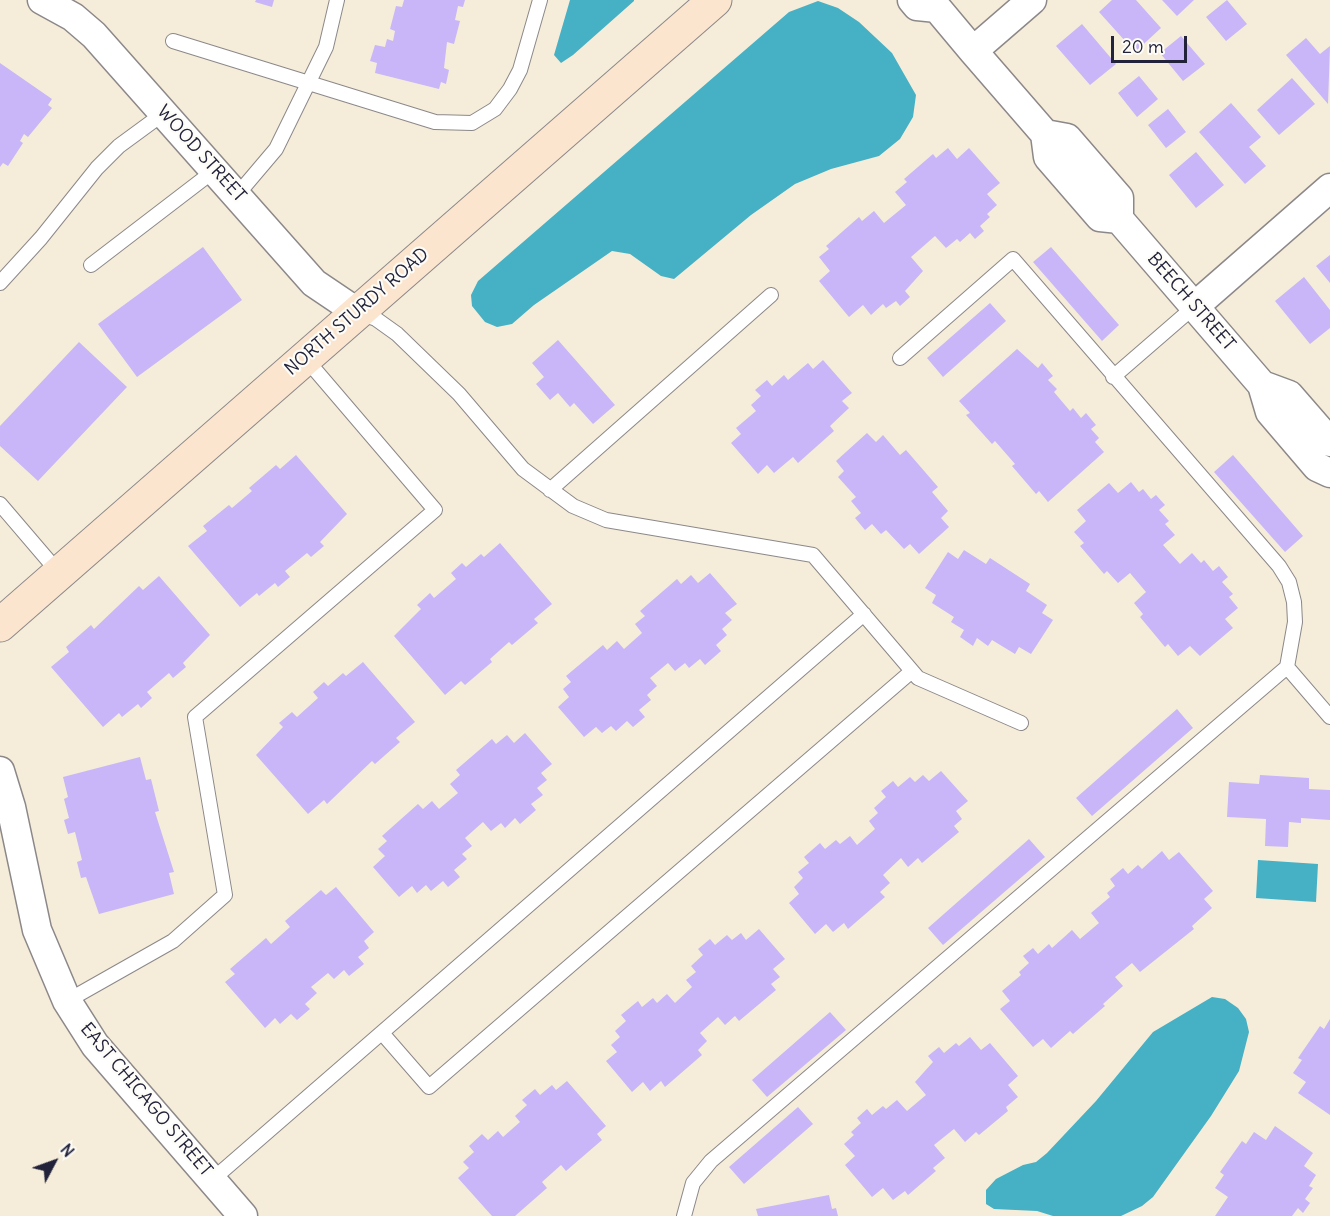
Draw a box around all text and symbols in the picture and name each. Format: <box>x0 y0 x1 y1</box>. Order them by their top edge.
scale bar <box>1114 24 1190 62</box>
text: 20 m <box>1122 35 1164 58</box>
street label: WOOD STREET <box>152 101 250 207</box>
street label: NORTH STURDY ROAD <box>281 244 433 380</box>
street label: BEECH STREET <box>1143 249 1239 355</box>
street label: EAST CHICAGO STREET <box>75 1019 217 1181</box>
north arrow <box>24 1132 84 1192</box>
text: N <box>56 1139 79 1161</box>

